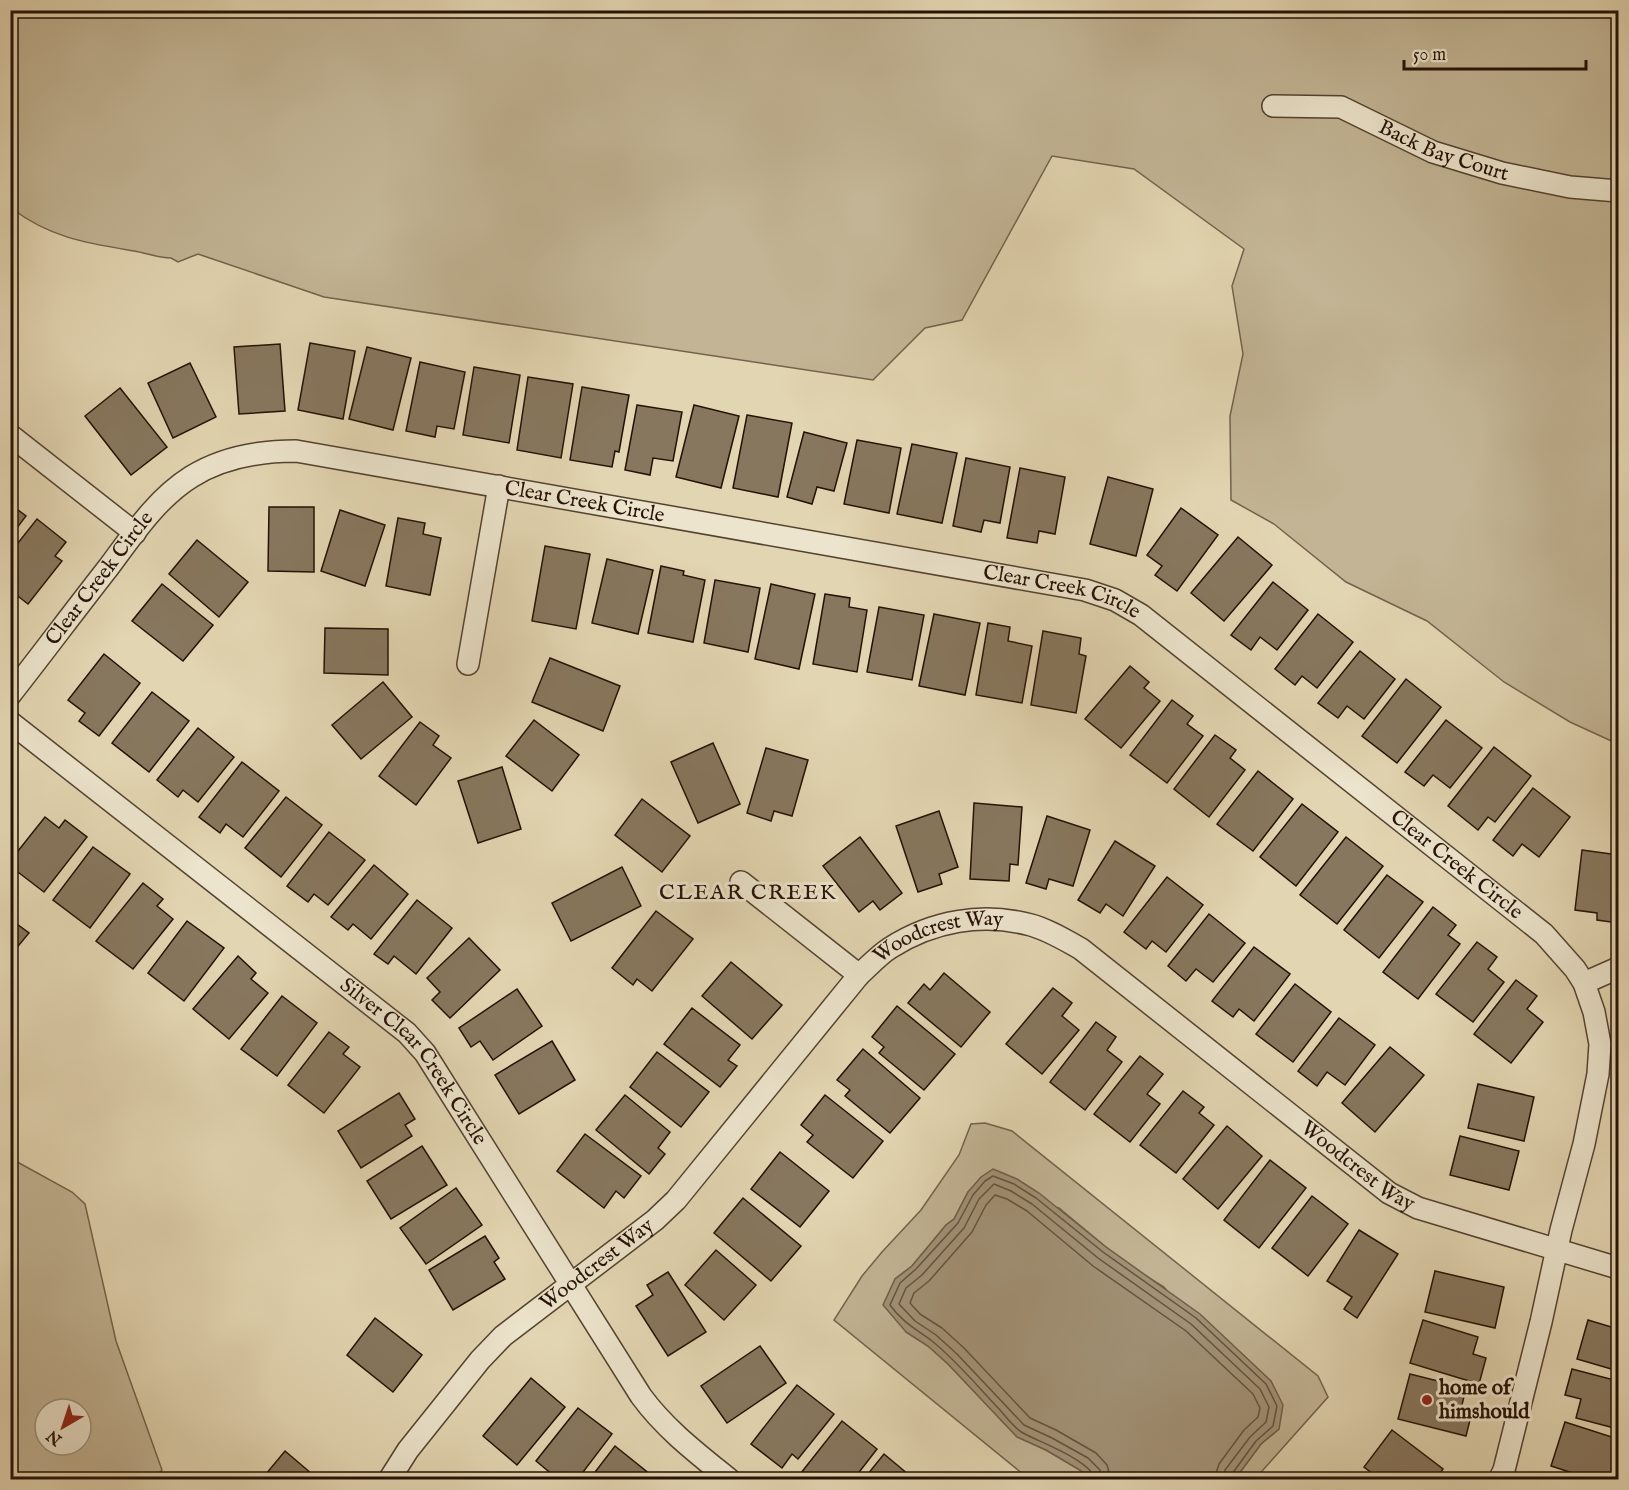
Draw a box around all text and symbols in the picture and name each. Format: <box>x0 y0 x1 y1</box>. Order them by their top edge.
scale bar <box>1404 33 1586 71</box>
text: 50 m <box>1413 44 1446 67</box>
street label: Back Bay Court <box>1374 114 1511 187</box>
street label: Clear Creek Circle <box>502 474 667 529</box>
street label: Clear Creek Circle <box>40 505 160 651</box>
street label: Clear Creek Circle <box>981 559 1146 626</box>
street label: Clear Creek Circle <box>1384 804 1529 926</box>
district label: CLEAR CREEK <box>659 879 837 907</box>
street label: Woodcrest Way <box>868 905 1005 969</box>
street label: Silver Clear Creek Circle <box>334 972 493 1150</box>
street label: Woodcrest Way <box>1295 1115 1420 1218</box>
street label: Woodcrest Way <box>534 1212 660 1316</box>
place label: home of himshould <box>1438 1375 1530 1426</box>
marker: home of himshould <box>1420 1393 1434 1407</box>
north arrow <box>33 1397 93 1457</box>
text: N <box>43 1425 67 1450</box>

